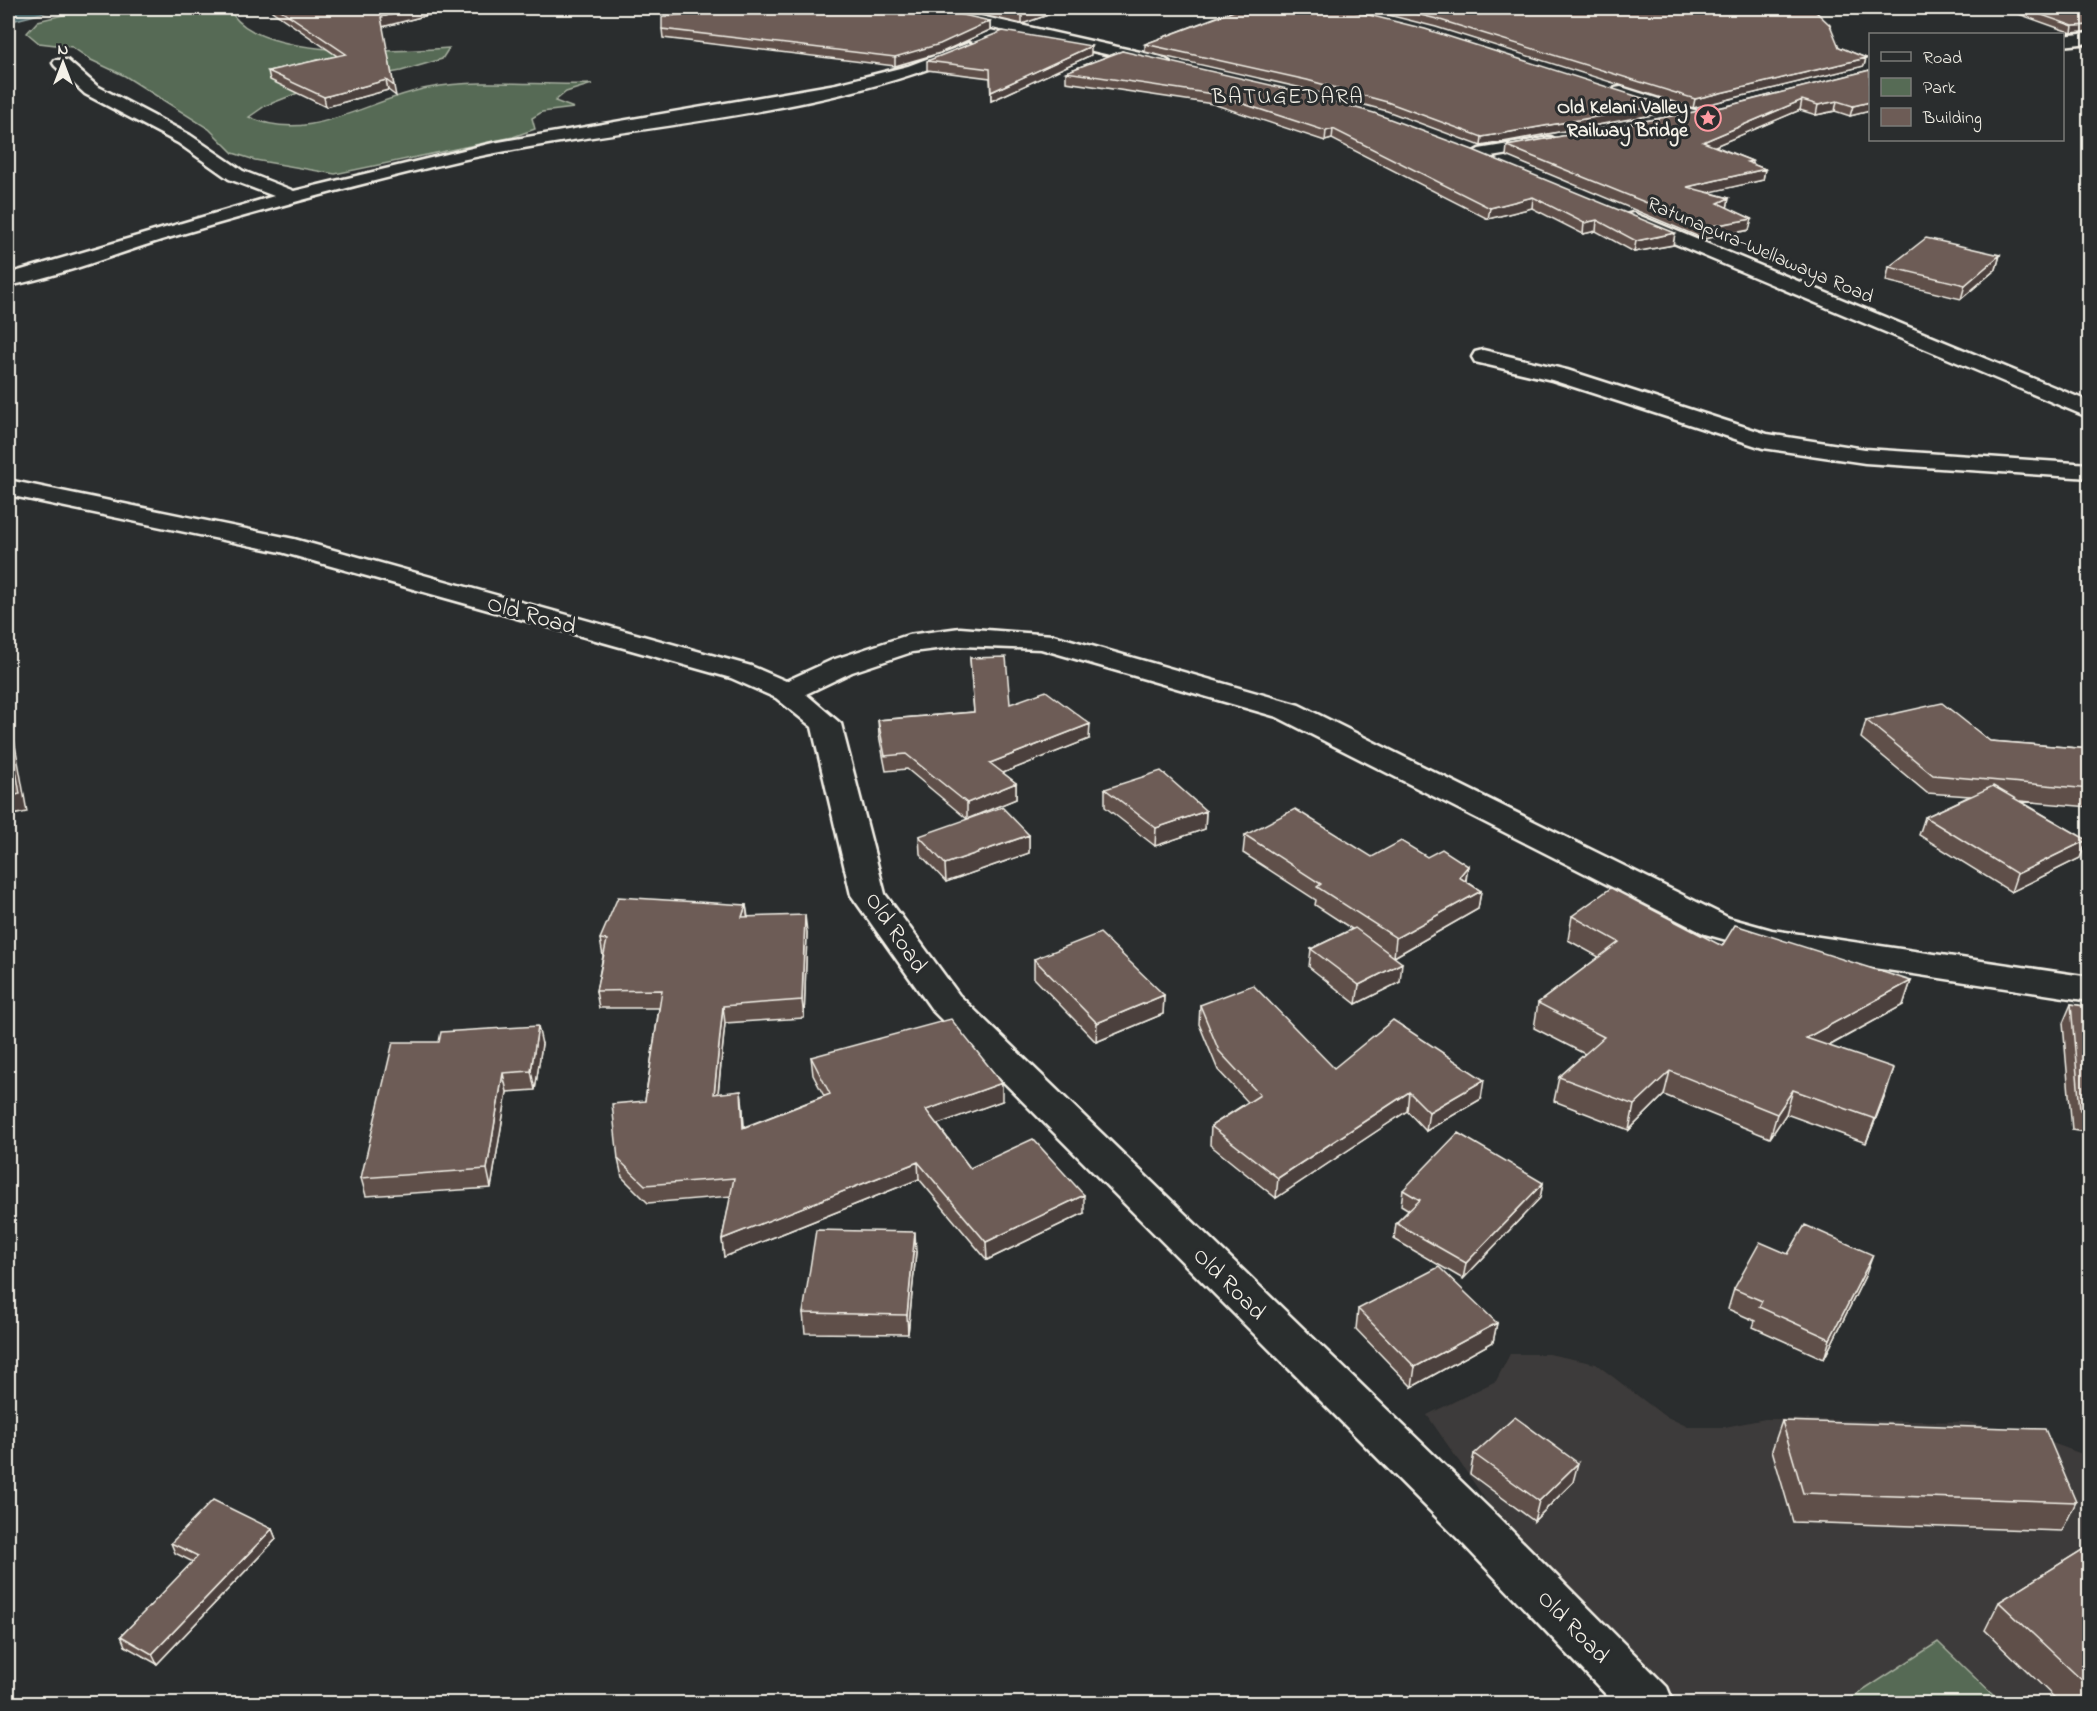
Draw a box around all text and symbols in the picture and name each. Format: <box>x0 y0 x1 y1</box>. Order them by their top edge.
north arrow <box>33 33 93 93</box>
legend <box>1869 33 2064 141</box>
text: N <box>58 38 69 62</box>
text: Road <box>1923 46 1962 72</box>
text: Park <box>1923 76 1956 102</box>
district label: BATUGEDARA <box>1211 82 1364 114</box>
place label: Old Kelani Valley Railway Bridge <box>1557 94 1689 147</box>
place icon: Old Kelani Valley Railway Bridge <box>1693 103 1723 133</box>
text: Building <box>1922 106 1982 133</box>
street label: Ratunapura-Wellawaya Road <box>1642 190 1878 312</box>
street label: Old Road <box>483 587 581 646</box>
street label: Old Road <box>855 886 935 982</box>
street label: Old Road <box>1184 1240 1273 1330</box>
street label: Old Road <box>1528 1583 1617 1673</box>

